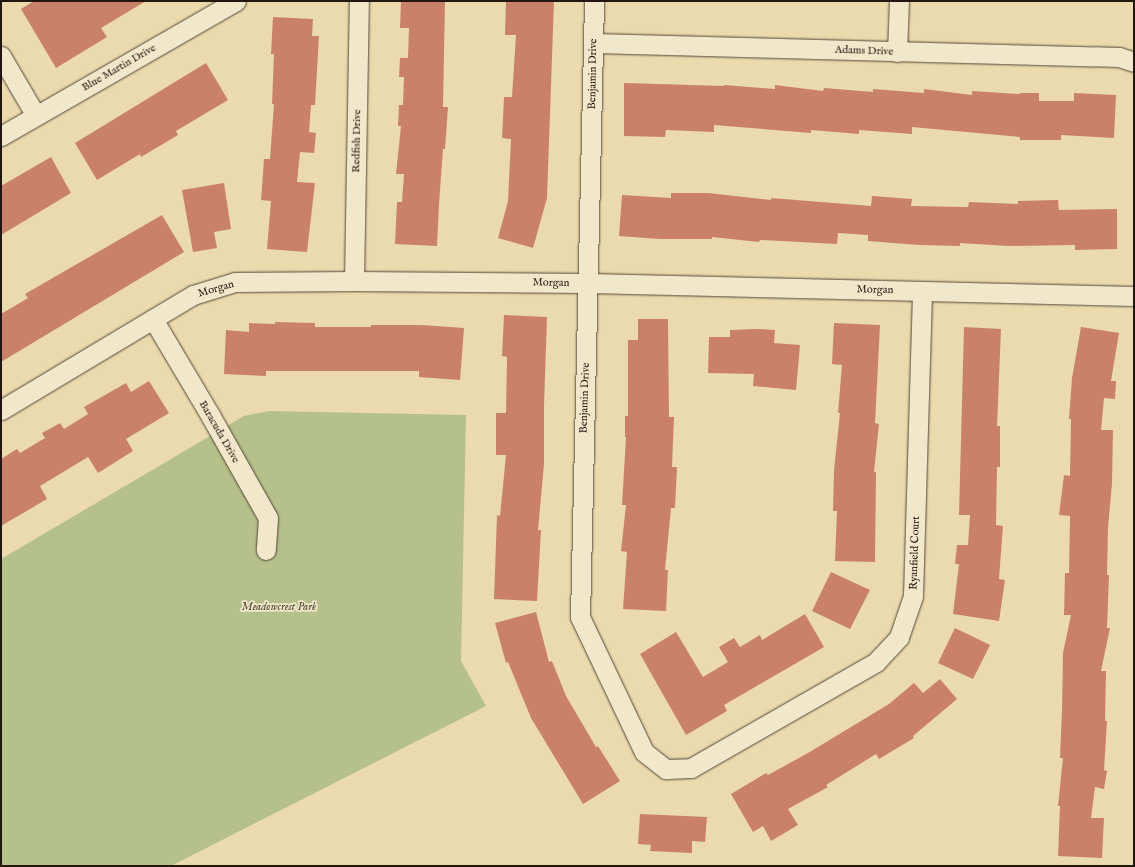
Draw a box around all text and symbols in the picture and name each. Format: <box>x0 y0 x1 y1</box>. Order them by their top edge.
street label: Benjamin Drive <box>586 38 600 110</box>
street label: Blue Martin Drive <box>80 42 158 94</box>
street label: Adams Drive <box>835 43 893 59</box>
street label: Redfish Drive <box>350 109 364 173</box>
street label: Morgan <box>533 276 569 290</box>
street label: Morgan <box>197 278 235 300</box>
street label: Morgan <box>857 283 893 297</box>
street label: Benjamin Drive <box>577 362 593 434</box>
street label: Baracuda Drive <box>196 398 242 466</box>
street label: Ryanfield Court <box>907 516 923 590</box>
park label: Meadowcrest Park <box>242 600 316 614</box>

